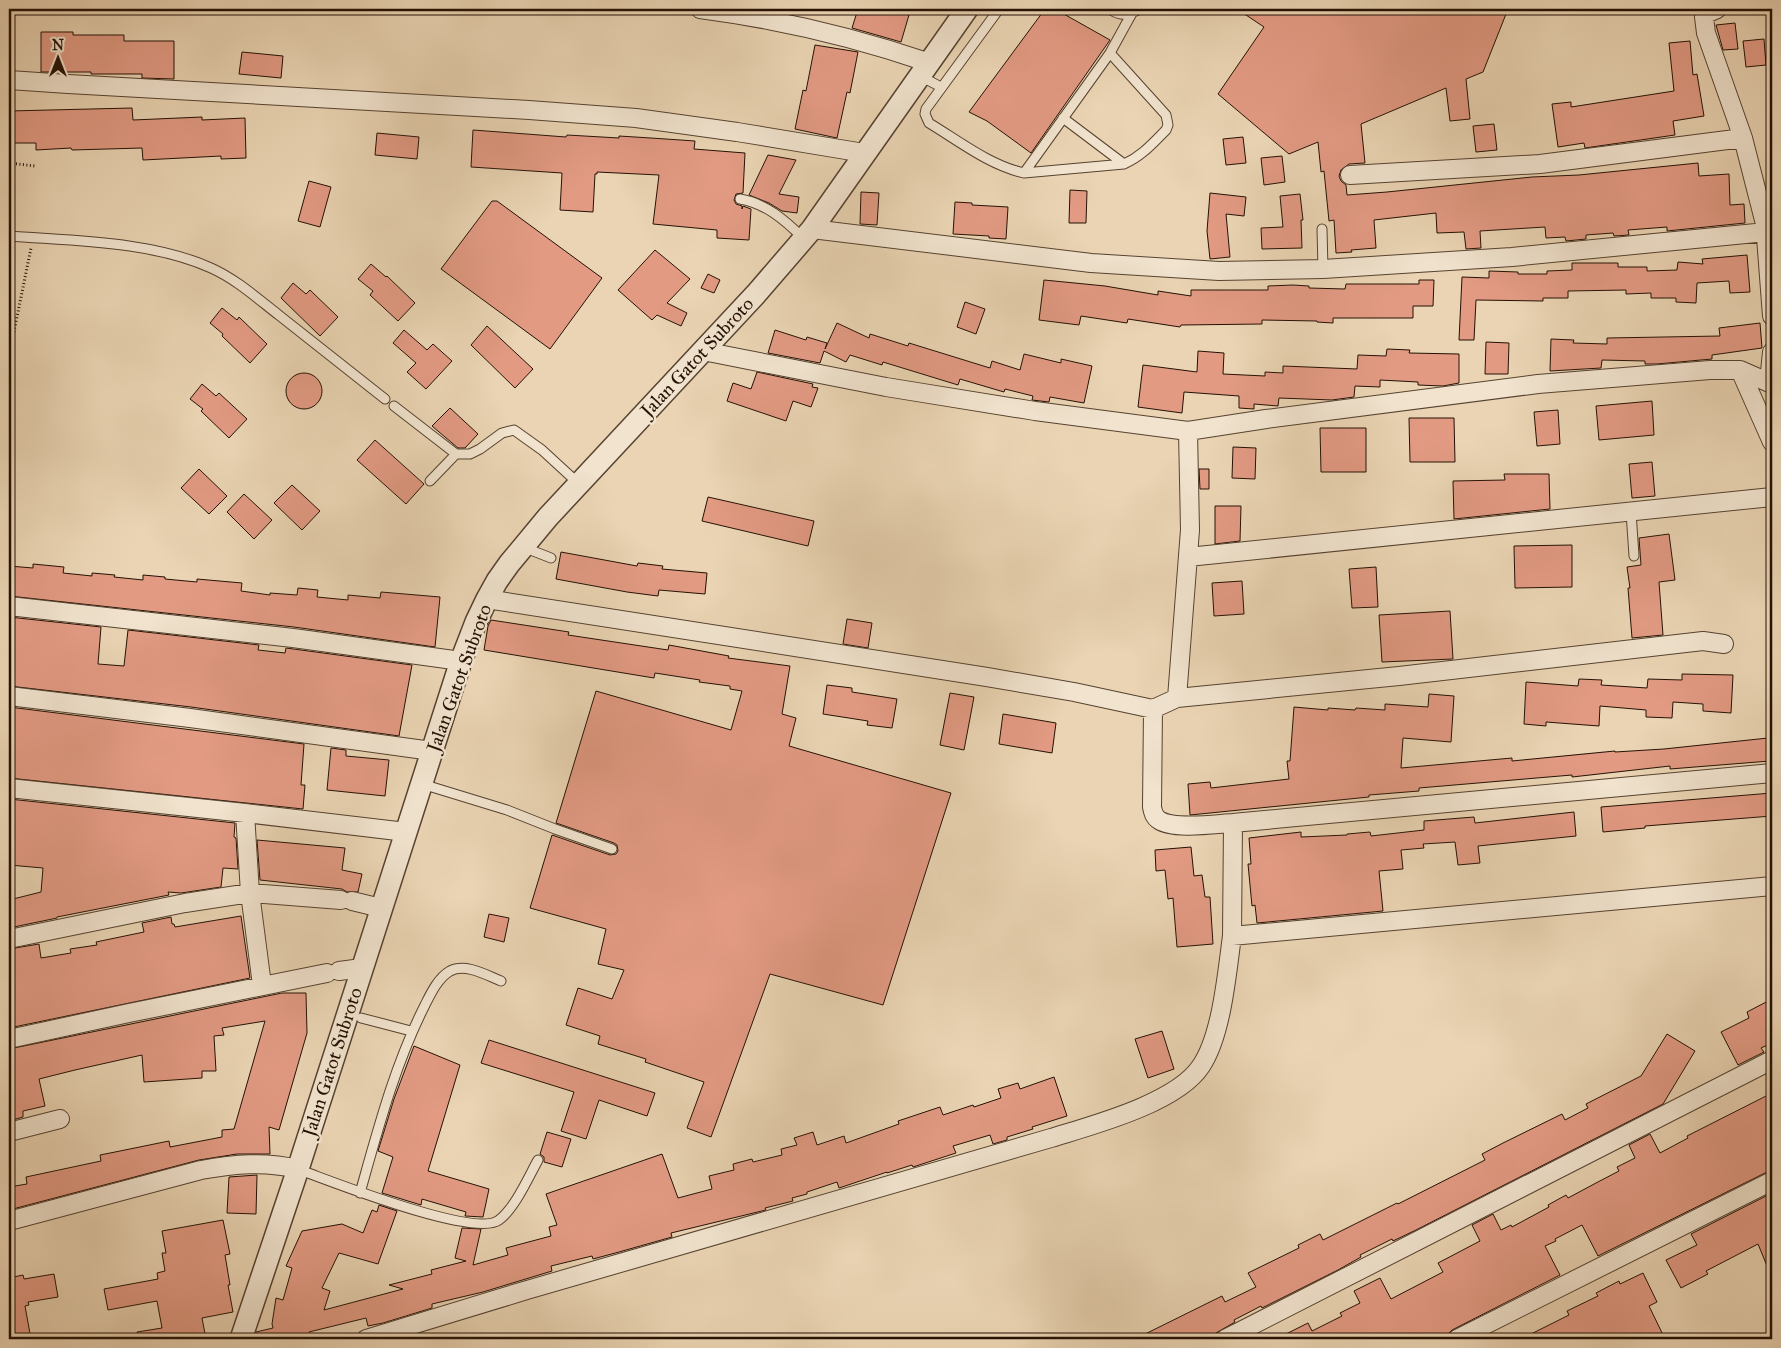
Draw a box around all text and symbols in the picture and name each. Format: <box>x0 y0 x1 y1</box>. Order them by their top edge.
north arrow <box>32 32 82 82</box>
text: N <box>52 37 64 54</box>
street label: Jalan Gatot Subroto <box>634 292 759 424</box>
street label: Jalan Gatot Subroto <box>421 601 497 757</box>
street label: Jalan Gatot Subroto <box>296 984 368 1142</box>

